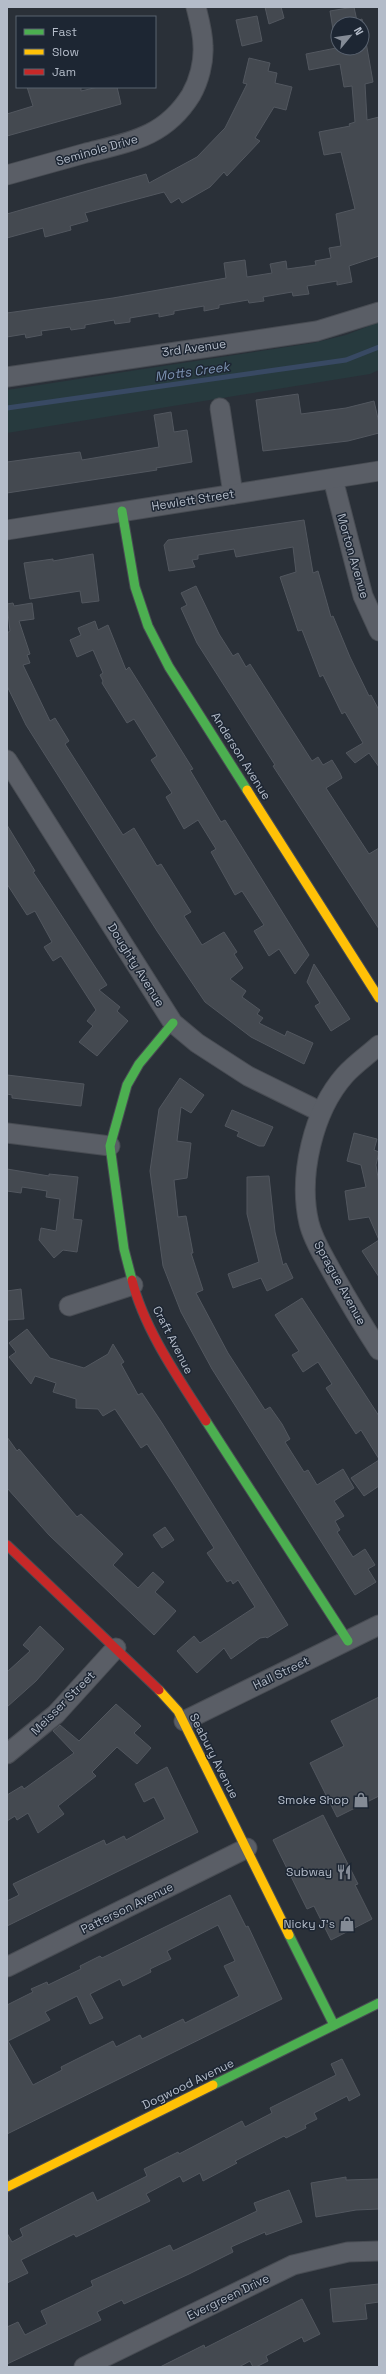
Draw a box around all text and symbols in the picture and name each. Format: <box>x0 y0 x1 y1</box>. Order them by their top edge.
legend <box>16 16 156 88</box>
north arrow <box>330 16 370 56</box>
text: Fast <box>52 24 77 40</box>
text: N <box>351 25 367 38</box>
text: Slow <box>52 44 79 60</box>
text: Jam <box>52 64 76 80</box>
street label: Seminole Drive <box>54 131 140 169</box>
street label: 3rd Avenue <box>161 336 227 360</box>
water label: Motts Creek <box>154 358 232 385</box>
street label: Hewlett Street <box>150 486 236 514</box>
street label: Morton Avenue <box>333 512 373 600</box>
street label: Anderson Avenue <box>208 709 274 803</box>
street label: Doughty Avenue <box>104 920 168 1010</box>
street label: Sprague Avenue <box>310 1238 370 1328</box>
street label: Craft Avenue <box>149 1303 197 1377</box>
street label: Hall Street <box>250 1653 312 1693</box>
street label: Meisser Street <box>27 1667 99 1739</box>
street label: Seabury Avenue <box>186 1711 242 1801</box>
shop icon: Smoke Shop <box>352 1791 370 1809</box>
place label: Smoke Shop <box>278 1792 349 1808</box>
restaurant icon: Subway <box>335 1863 353 1881</box>
place label: Subway <box>286 1864 332 1880</box>
street label: Patterson Avenue <box>78 1879 176 1937</box>
shop icon: Nicky J's <box>338 1915 356 1933</box>
place label: Nicky J's <box>284 1916 335 1932</box>
street label: Dogwood Avenue <box>139 2055 237 2113</box>
street label: Evergreen Drive <box>184 2270 272 2324</box>

